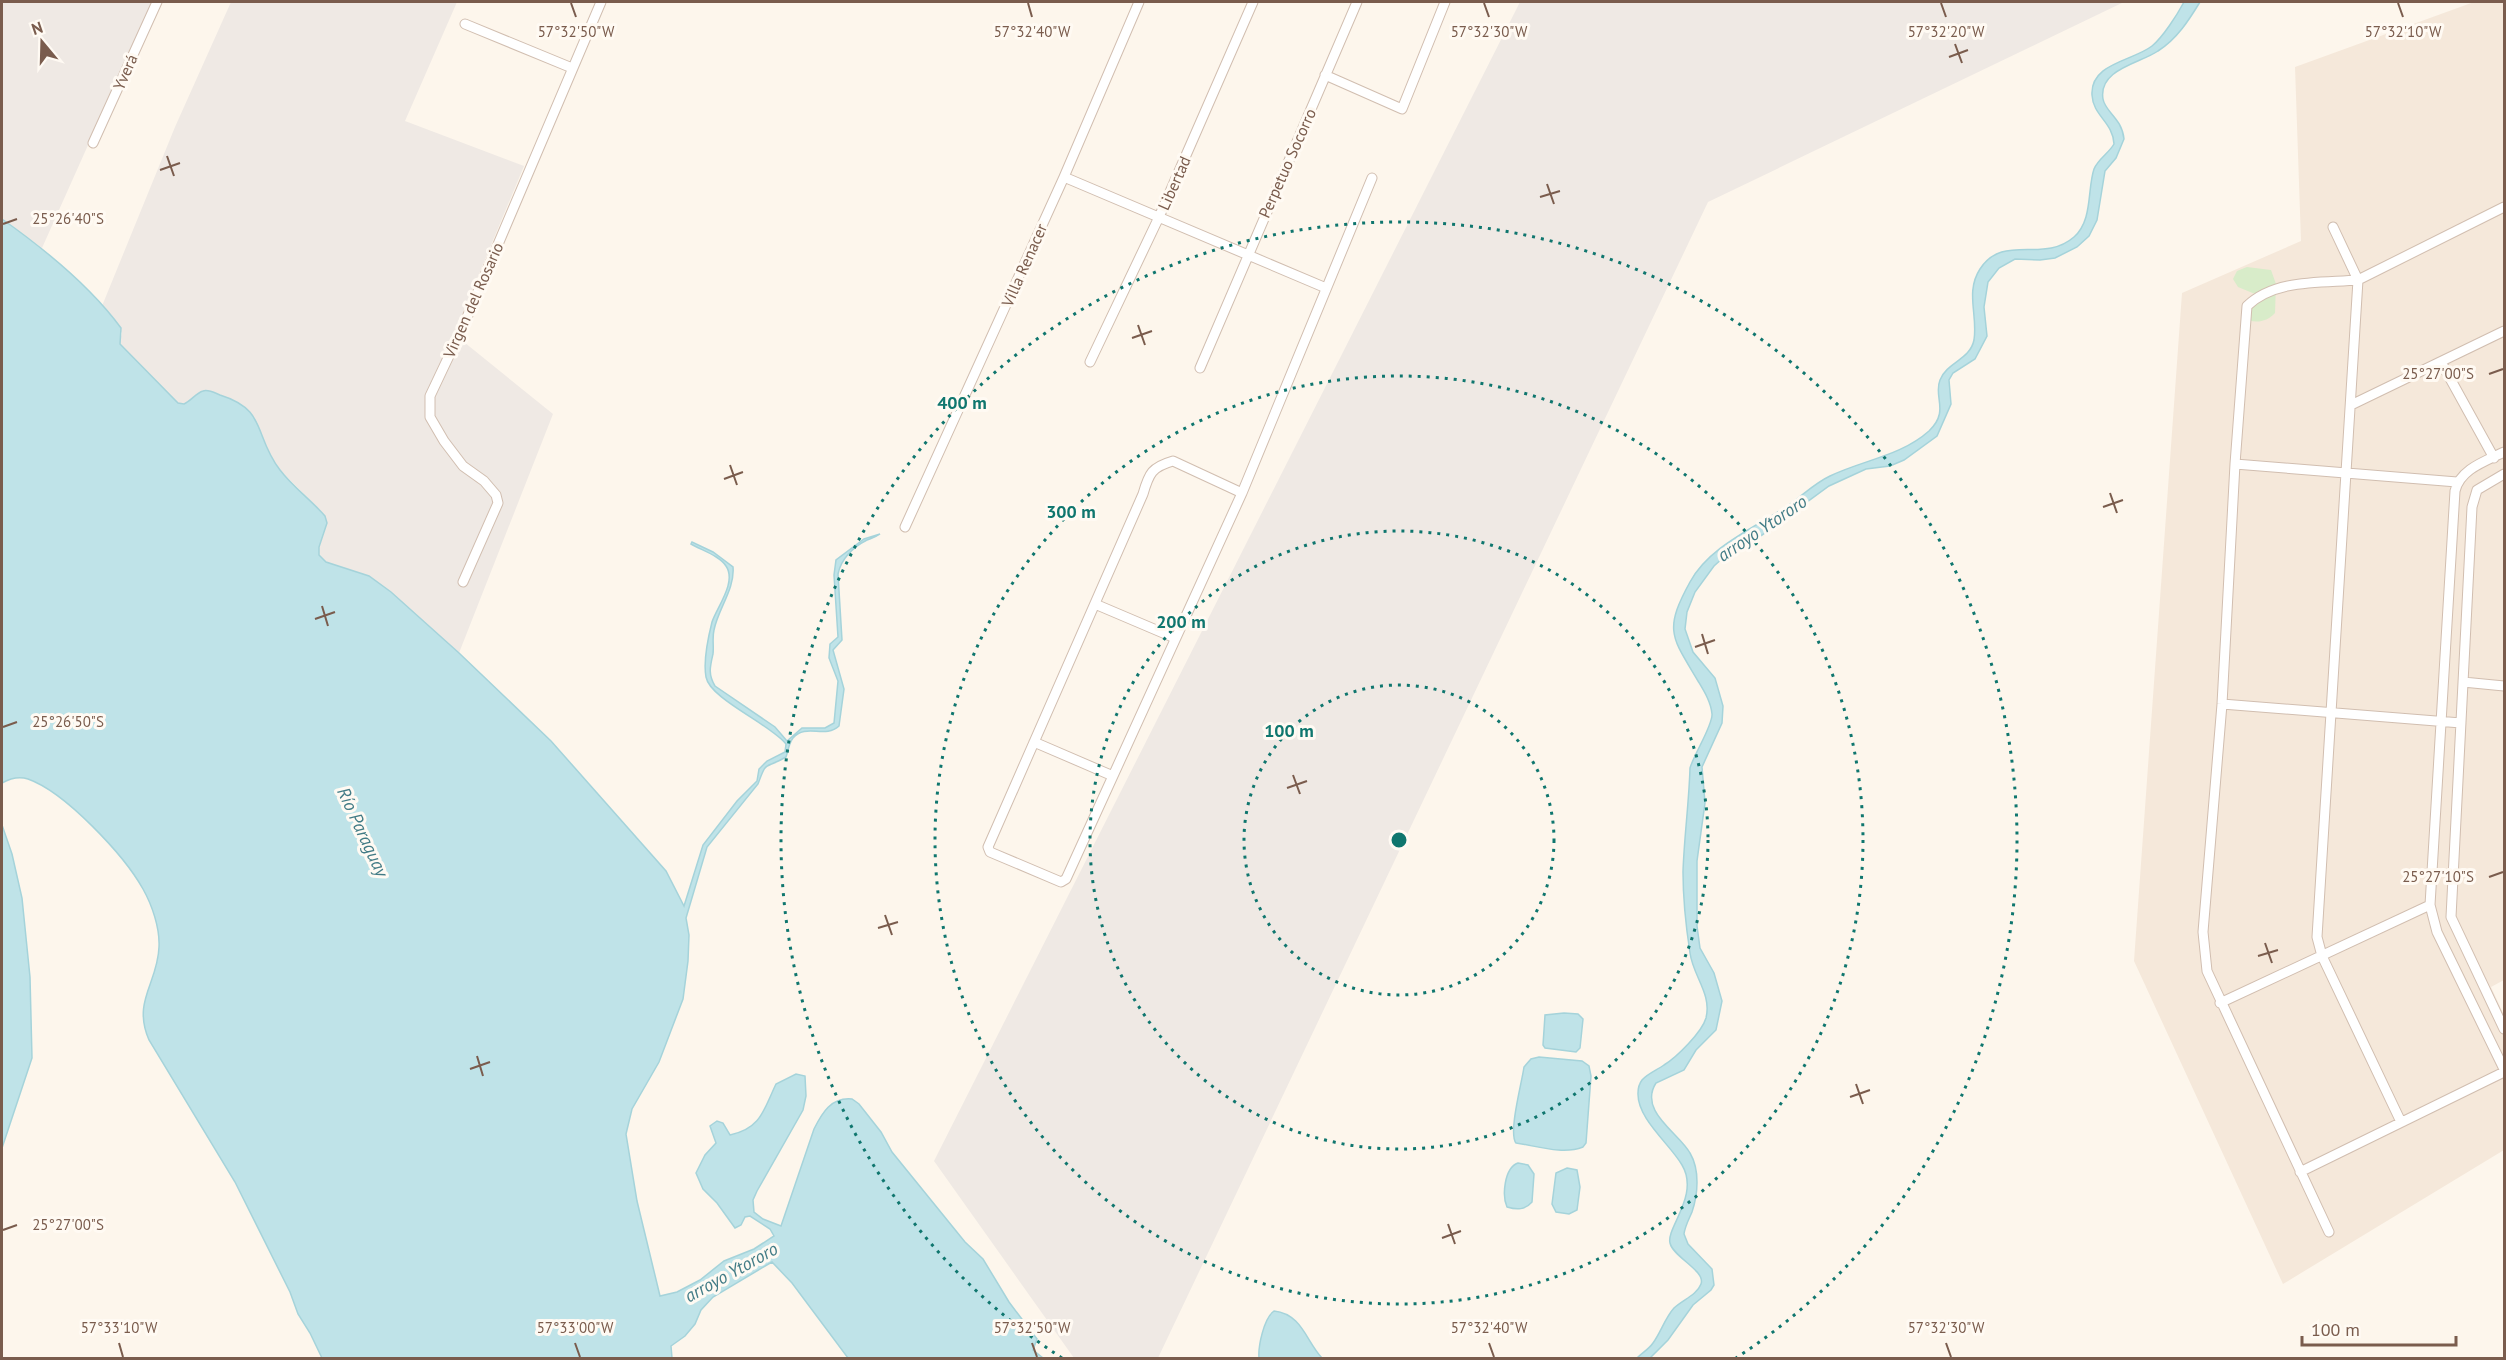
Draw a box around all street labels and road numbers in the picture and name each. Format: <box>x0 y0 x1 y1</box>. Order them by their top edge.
street label: Yverá <box>108 51 142 93</box>
street label: Perpetuo Socorro <box>1254 105 1320 221</box>
street label: Libertad <box>1153 153 1195 213</box>
street label: Villa Renacer <box>996 220 1051 311</box>
street label: Virgen del Rosario <box>438 239 507 362</box>

